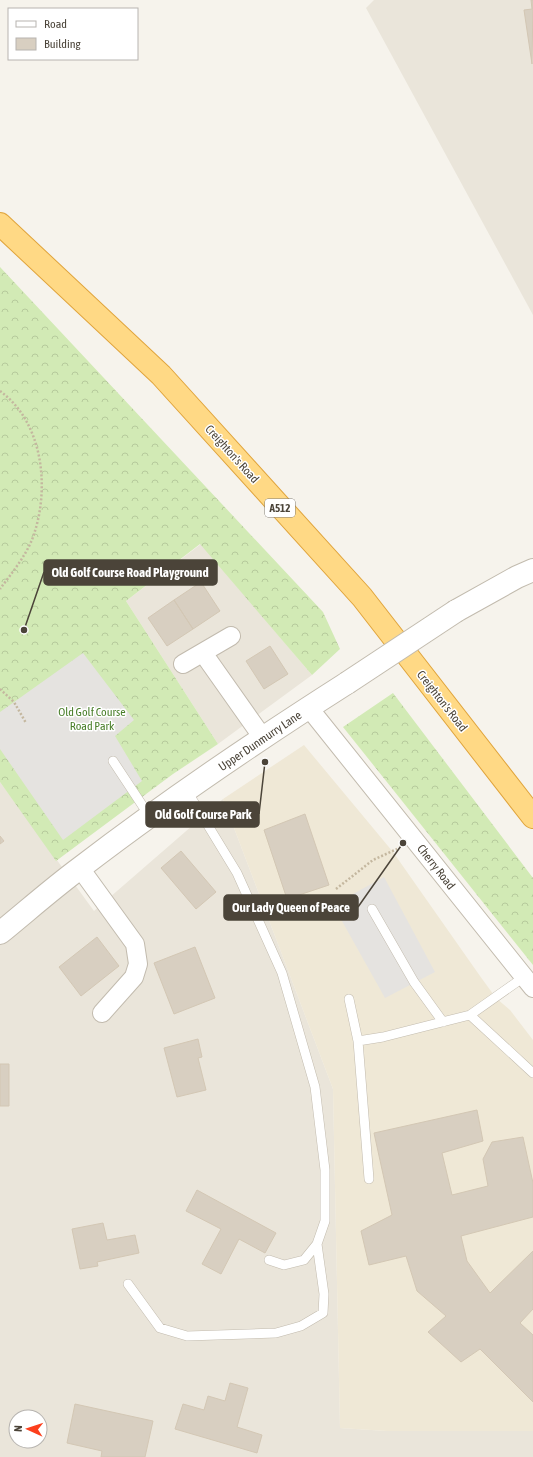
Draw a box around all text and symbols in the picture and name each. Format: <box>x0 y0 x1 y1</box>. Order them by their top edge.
legend <box>8 8 138 60</box>
text: Road <box>44 17 67 31</box>
text: Building <box>44 37 82 51</box>
street label: Creighton's Road <box>202 422 262 486</box>
road number: A512 <box>265 499 295 517</box>
callout: Old Golf Course Road Playground <box>44 560 217 585</box>
text: Old Golf Course Road Playground <box>51 565 209 580</box>
street label: Creighton's Road <box>414 668 470 734</box>
park label: Old Golf Course Road Park <box>58 705 126 733</box>
street label: Upper Dunmurry Lane <box>216 708 304 774</box>
callout: Old Golf Course Park <box>146 802 259 827</box>
text: Old Golf Course Park <box>155 807 252 822</box>
street label: Cherry Road <box>414 842 458 892</box>
callout: Our Lady Queen of Peace <box>224 895 358 920</box>
text: Our Lady Queen of Peace <box>232 900 350 915</box>
north arrow <box>8 1409 48 1449</box>
text: N <box>12 1425 24 1432</box>

